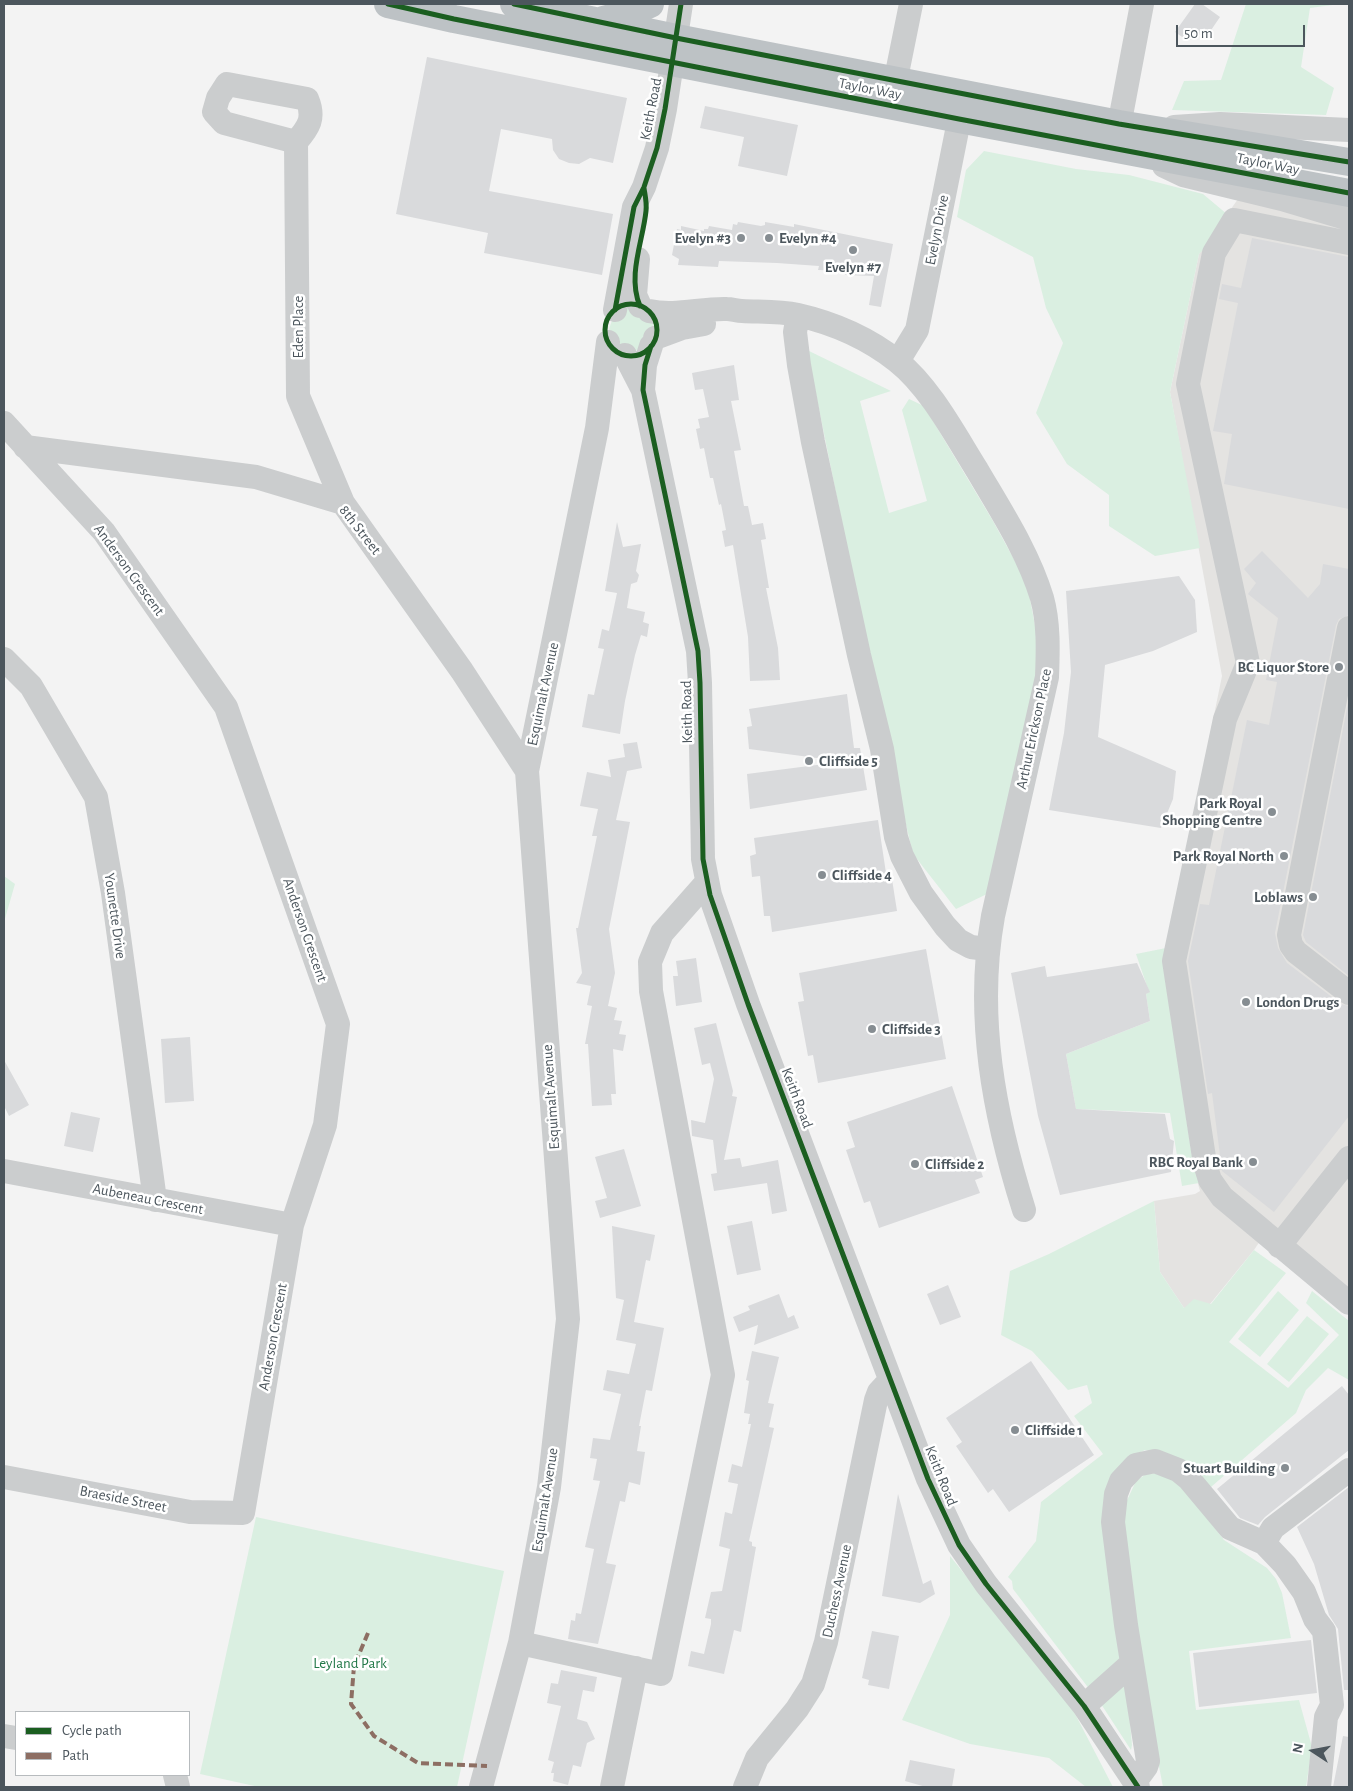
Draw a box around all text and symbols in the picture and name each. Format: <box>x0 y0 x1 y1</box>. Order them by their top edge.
scale bar <box>1178 15 1307 47</box>
text: 50 m <box>1184 26 1213 41</box>
street label: Taylor Way <box>837 74 903 104</box>
street label: Keith Road <box>636 76 666 142</box>
street label: Taylor Way <box>1235 149 1301 179</box>
street label: Evelyn Drive <box>921 193 953 267</box>
place label: Evelyn #3 <box>675 229 731 247</box>
place label: Evelyn #4 <box>779 229 836 247</box>
marker: Evelyn #3 <box>735 232 747 244</box>
marker: Evelyn #4 <box>763 232 775 244</box>
marker: Evelyn #7 <box>847 244 859 256</box>
place label: Evelyn #7 <box>825 258 881 276</box>
street label: Eden Place <box>289 296 307 358</box>
street label: 8th Street <box>335 502 385 558</box>
street label: Anderson Crescent <box>90 521 168 619</box>
street label: Esquimalt Avenue <box>523 641 563 747</box>
place label: BC Liquor Store <box>1237 658 1329 676</box>
marker: BC Liquor Store <box>1333 661 1345 673</box>
street label: Arthur Erickson Place <box>1012 667 1056 791</box>
street label: Keith Road <box>677 680 697 744</box>
place label: Cliffside 5 <box>819 752 878 770</box>
marker: Cliffside 5 <box>803 755 815 767</box>
place label: Park Royal Shopping Centre <box>1162 794 1262 829</box>
marker: Park Royal Shopping Centre <box>1266 806 1278 818</box>
place label: Park Royal North <box>1173 847 1274 865</box>
marker: Park Royal North <box>1278 850 1290 862</box>
place label: Cliffside 4 <box>832 866 892 884</box>
marker: Cliffside 4 <box>816 869 828 881</box>
street label: Younette Drive <box>100 872 130 960</box>
street label: Anderson Crescent <box>279 876 331 984</box>
place label: Loblaws <box>1254 888 1303 906</box>
marker: Loblaws <box>1307 891 1319 903</box>
place label: London Drugs <box>1256 993 1339 1011</box>
marker: London Drugs <box>1240 996 1252 1008</box>
place label: Cliffside 3 <box>882 1020 941 1038</box>
marker: Cliffside 3 <box>866 1023 878 1035</box>
street label: Esquimalt Avenue <box>538 1044 564 1150</box>
street label: Keith Road <box>777 1065 817 1131</box>
place label: RBC Royal Bank <box>1149 1153 1243 1171</box>
place label: Cliffside 2 <box>925 1155 984 1173</box>
marker: RBC Royal Bank <box>1247 1156 1259 1168</box>
marker: Cliffside 2 <box>909 1158 921 1170</box>
street label: Aubeneau Crescent <box>91 1179 205 1219</box>
street label: Anderson Crescent <box>255 1282 291 1392</box>
place label: Cliffside 1 <box>1025 1421 1083 1439</box>
marker: Cliffside 1 <box>1009 1424 1021 1436</box>
street label: Keith Road <box>921 1443 961 1509</box>
street label: Esquimalt Avenue <box>528 1447 562 1553</box>
place label: Stuart Building <box>1183 1459 1275 1477</box>
marker: Stuart Building <box>1279 1462 1291 1474</box>
street label: Braeside Street <box>78 1482 168 1516</box>
street label: Duchess Avenue <box>818 1543 856 1639</box>
park label: Leyland Park <box>313 1654 387 1672</box>
legend <box>15 1711 190 1776</box>
text: Cycle path <box>62 1723 122 1738</box>
north arrow <box>1288 1726 1338 1776</box>
text: N <box>1290 1742 1306 1754</box>
text: Path <box>62 1748 89 1763</box>

